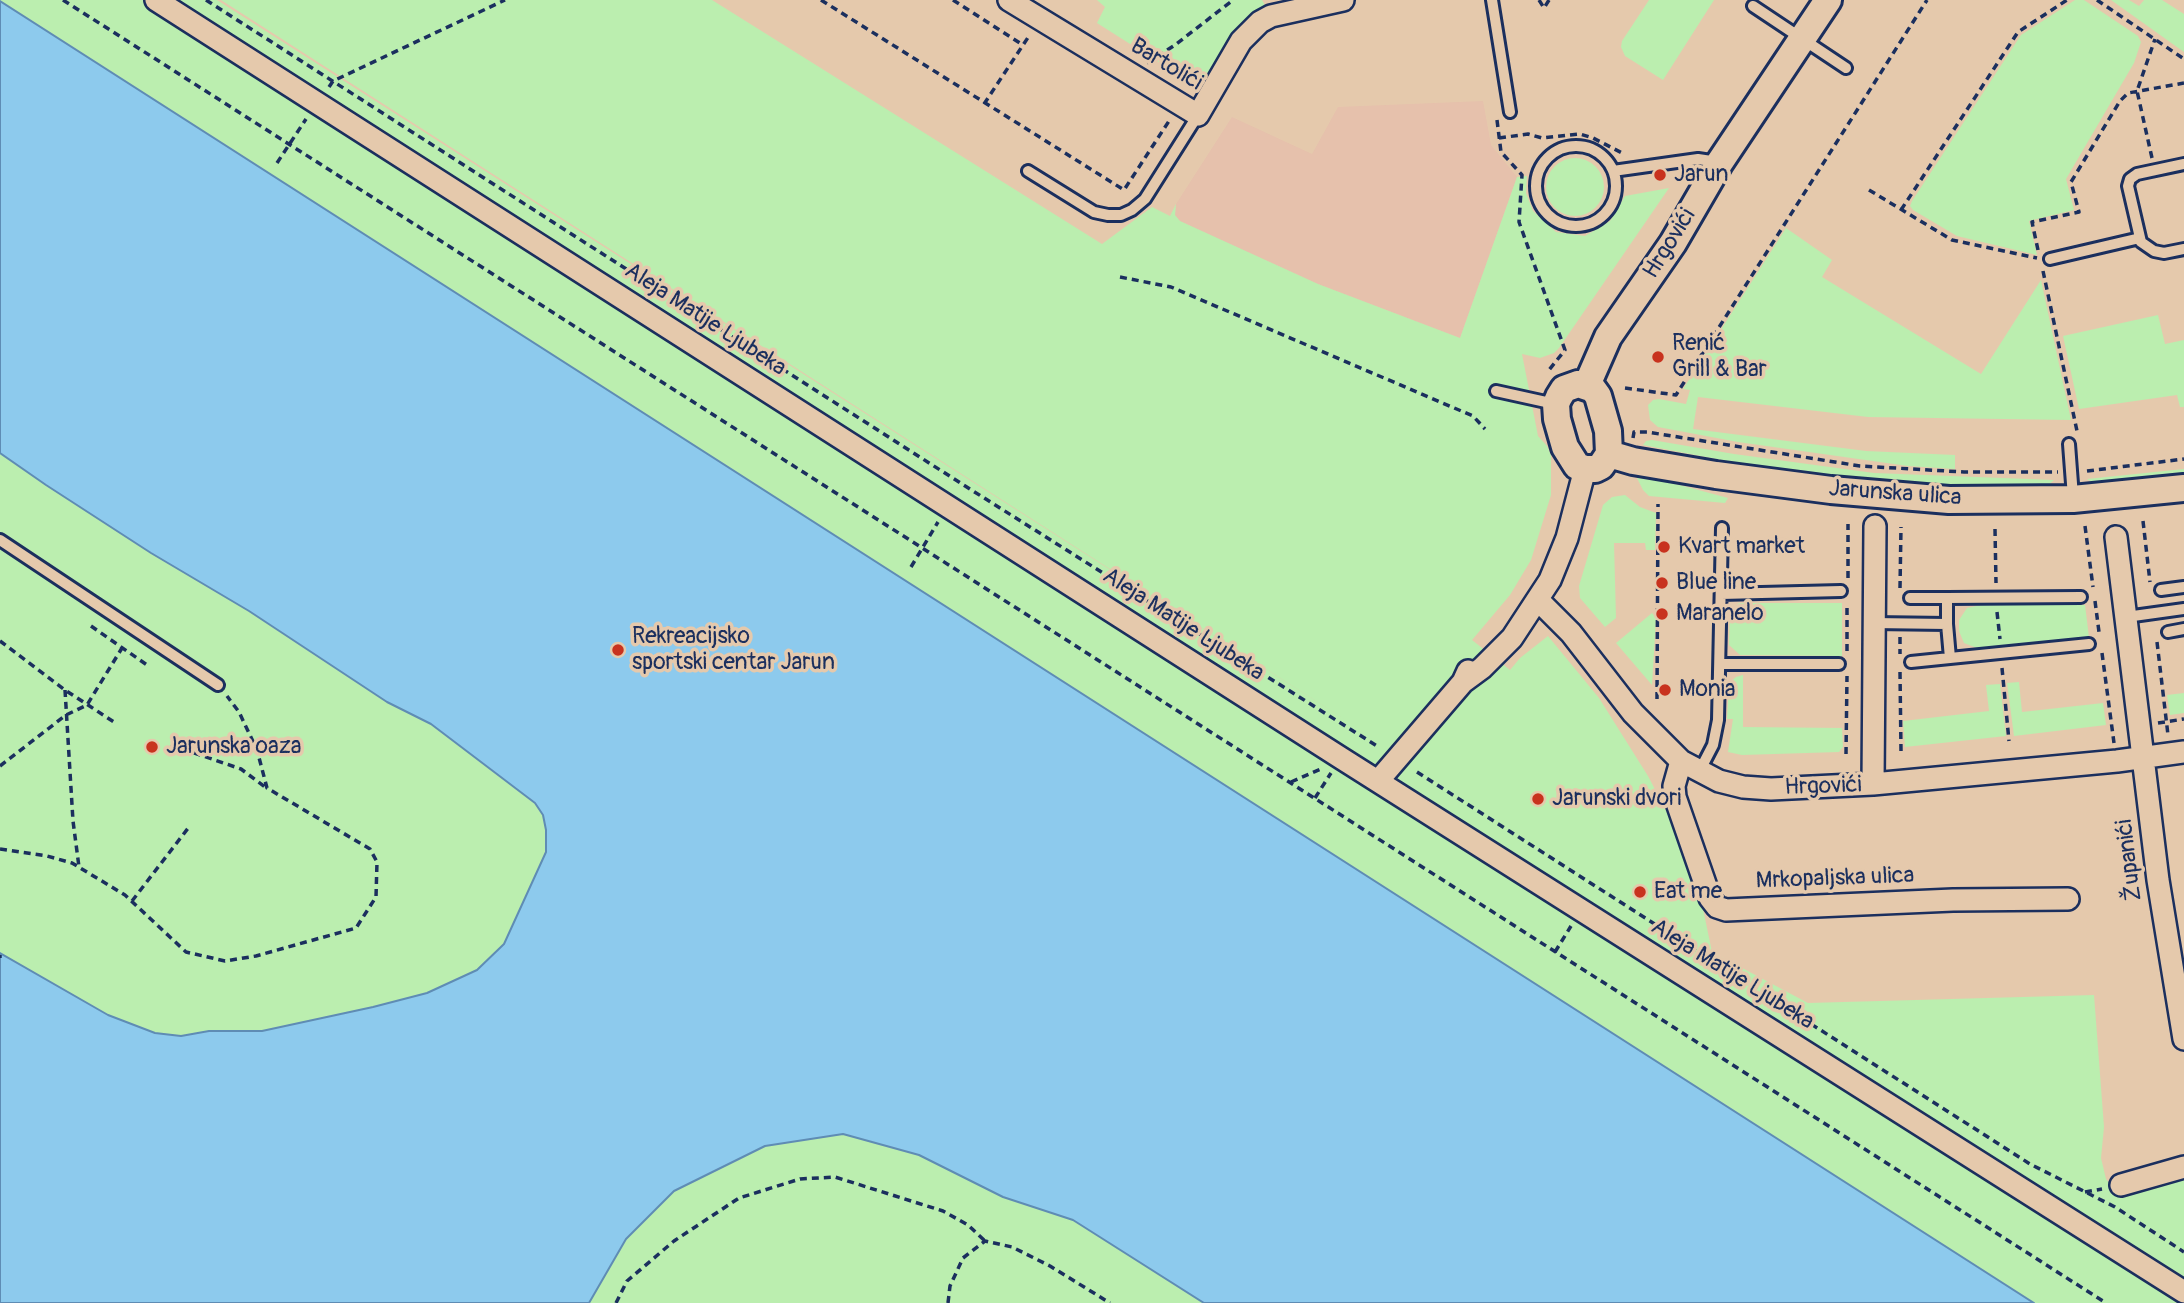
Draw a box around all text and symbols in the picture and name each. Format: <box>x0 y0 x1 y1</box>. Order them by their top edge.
street label: Bartolići <box>1125 33 1207 97</box>
place label: Jarun <box>1674 161 1729 189</box>
marker: Jarun <box>1652 167 1668 183</box>
street label: Hrgovići <box>1638 204 1702 284</box>
street label: Aleja Matije Ljubeka <box>619 257 791 383</box>
place label: Renić Grill & Bar <box>1672 330 1767 384</box>
marker: Renić Grill & Bar <box>1650 349 1666 365</box>
street label: Jarunska ulica <box>1828 476 1962 512</box>
place label: Kvart market <box>1678 533 1805 561</box>
marker: Kvart market <box>1656 539 1672 555</box>
street label: Aleja Matije Ljubeka <box>1097 562 1269 688</box>
place label: Blue line <box>1676 569 1756 597</box>
marker: Blue line <box>1654 575 1670 591</box>
place label: Maranelo <box>1676 600 1764 628</box>
marker: Maranelo <box>1654 606 1670 622</box>
place label: Rekreacijsko sportski centar Jarun <box>632 623 835 677</box>
marker: Rekreacijsko sportski centar Jarun <box>610 642 626 658</box>
place label: Monia <box>1679 676 1735 704</box>
marker: Monia <box>1657 682 1673 698</box>
place label: Jarunska oaza <box>166 733 301 761</box>
marker: Jarunska oaza <box>144 739 160 755</box>
street label: Hrgovići <box>1784 772 1862 802</box>
place label: Jarunski dvori <box>1552 785 1681 813</box>
marker: Jarunski dvori <box>1530 791 1546 807</box>
street label: Županići <box>2111 818 2149 902</box>
street label: Mrkopaljska ulica <box>1755 862 1915 896</box>
place label: Eat me <box>1654 878 1722 906</box>
marker: Eat me <box>1632 884 1648 900</box>
street label: Aleja Matije Ljubeka <box>1645 914 1819 1036</box>

